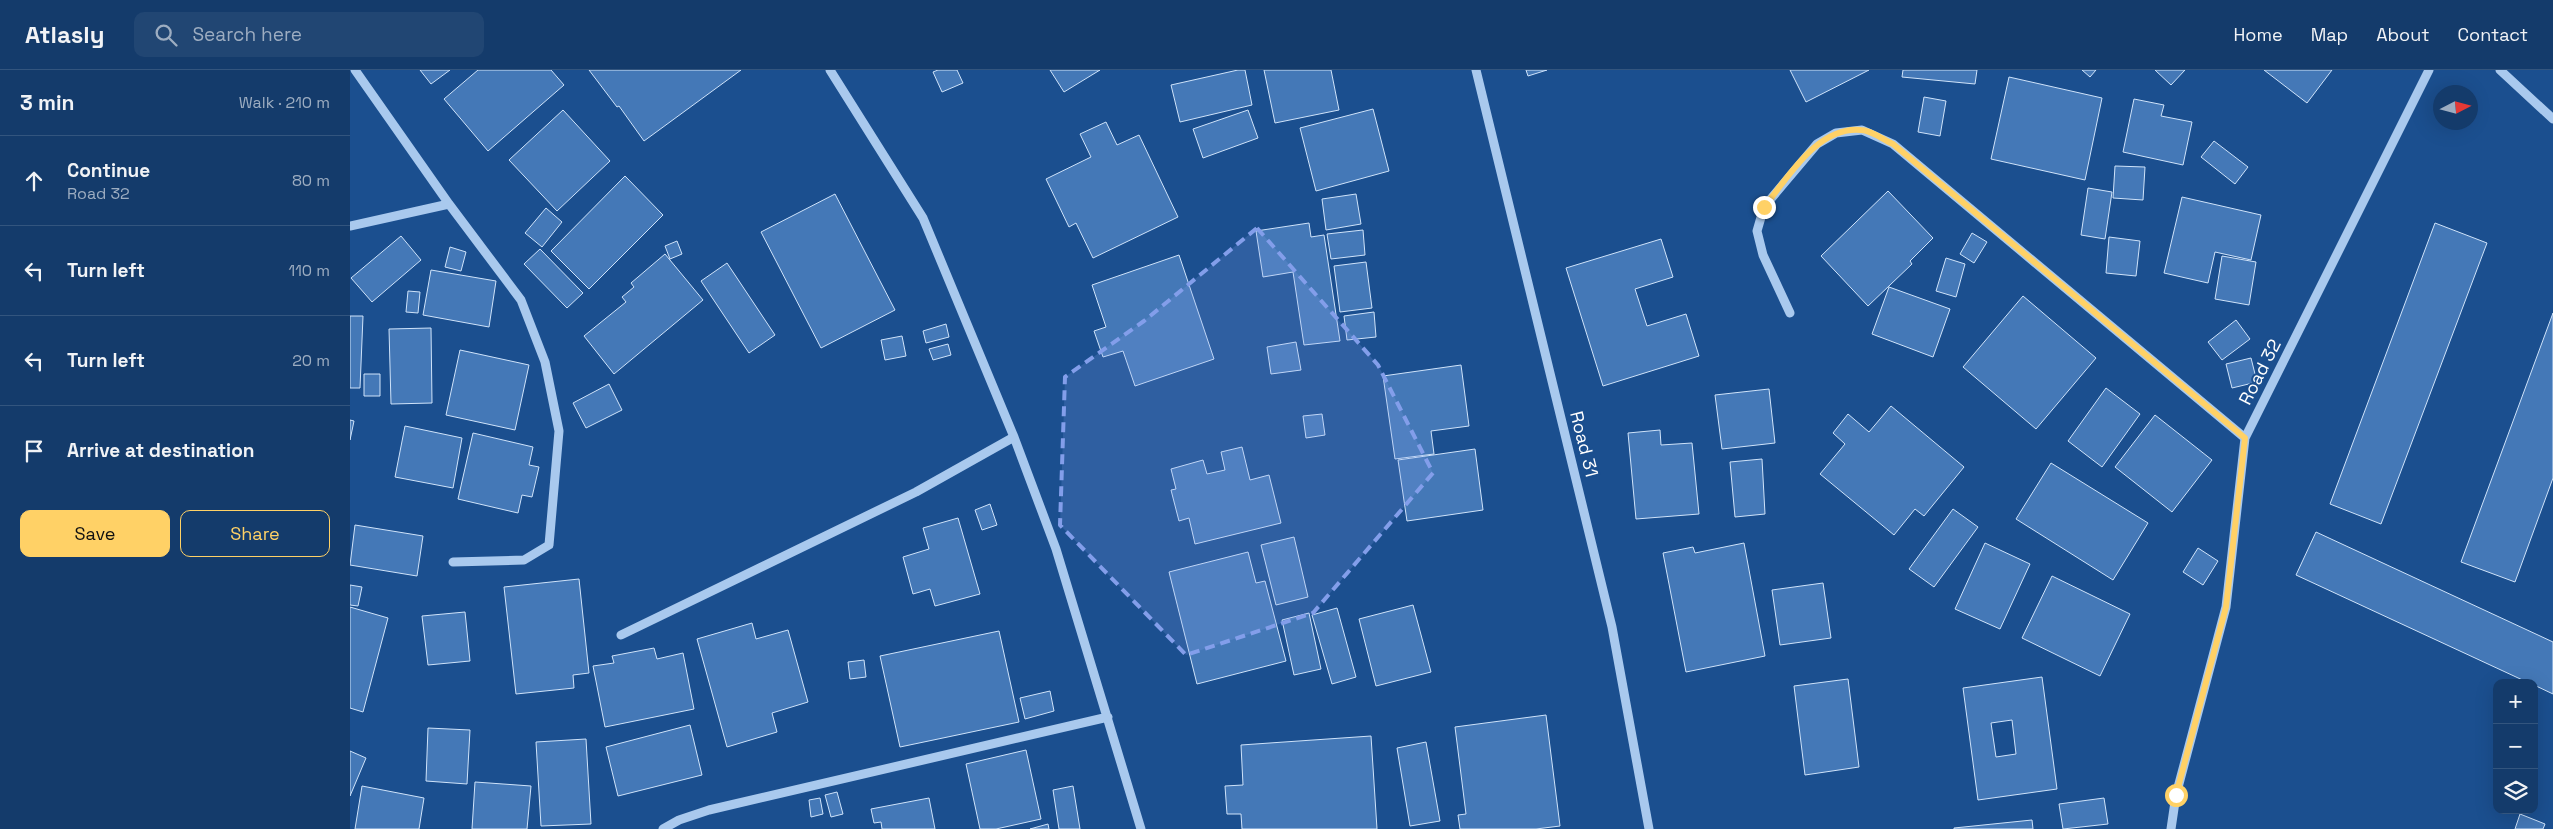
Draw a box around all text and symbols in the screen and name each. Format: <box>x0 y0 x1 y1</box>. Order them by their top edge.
search box <box>134 12 484 57</box>
text: Atlasly <box>25 19 104 50</box>
icon: search <box>152 21 180 49</box>
text: Search here <box>192 22 302 47</box>
text: Home <box>2234 23 2283 46</box>
text: Map <box>2311 23 2348 46</box>
text: About <box>2376 23 2430 46</box>
text: Contact <box>2458 23 2528 46</box>
north arrow <box>2433 85 2478 130</box>
text: 3 min <box>20 89 75 116</box>
text: Walk · 210 m <box>239 92 330 113</box>
text: Continue <box>67 158 150 183</box>
icon: ahead <box>20 167 48 195</box>
text: 80 m <box>292 170 330 191</box>
text: Road 32 <box>67 183 130 204</box>
route end <box>1753 196 1776 219</box>
icon: left <box>20 257 48 285</box>
text: Turn left <box>67 258 145 283</box>
text: 110 m <box>288 260 330 281</box>
street label: Road 32 <box>2233 335 2286 408</box>
icon: left <box>20 347 48 375</box>
text: Turn left <box>67 348 145 373</box>
text: 20 m <box>292 350 330 371</box>
street label: Road 31 <box>1565 409 1604 479</box>
icon: arrive <box>20 437 48 465</box>
text: Arrive at destination <box>67 438 255 463</box>
button: Save <box>20 510 170 557</box>
button: Share <box>180 510 330 557</box>
map controls <box>2493 679 2538 814</box>
button: + <box>2493 679 2538 724</box>
button: − <box>2493 724 2538 769</box>
button: layers <box>2493 769 2538 814</box>
route start <box>2165 784 2188 807</box>

